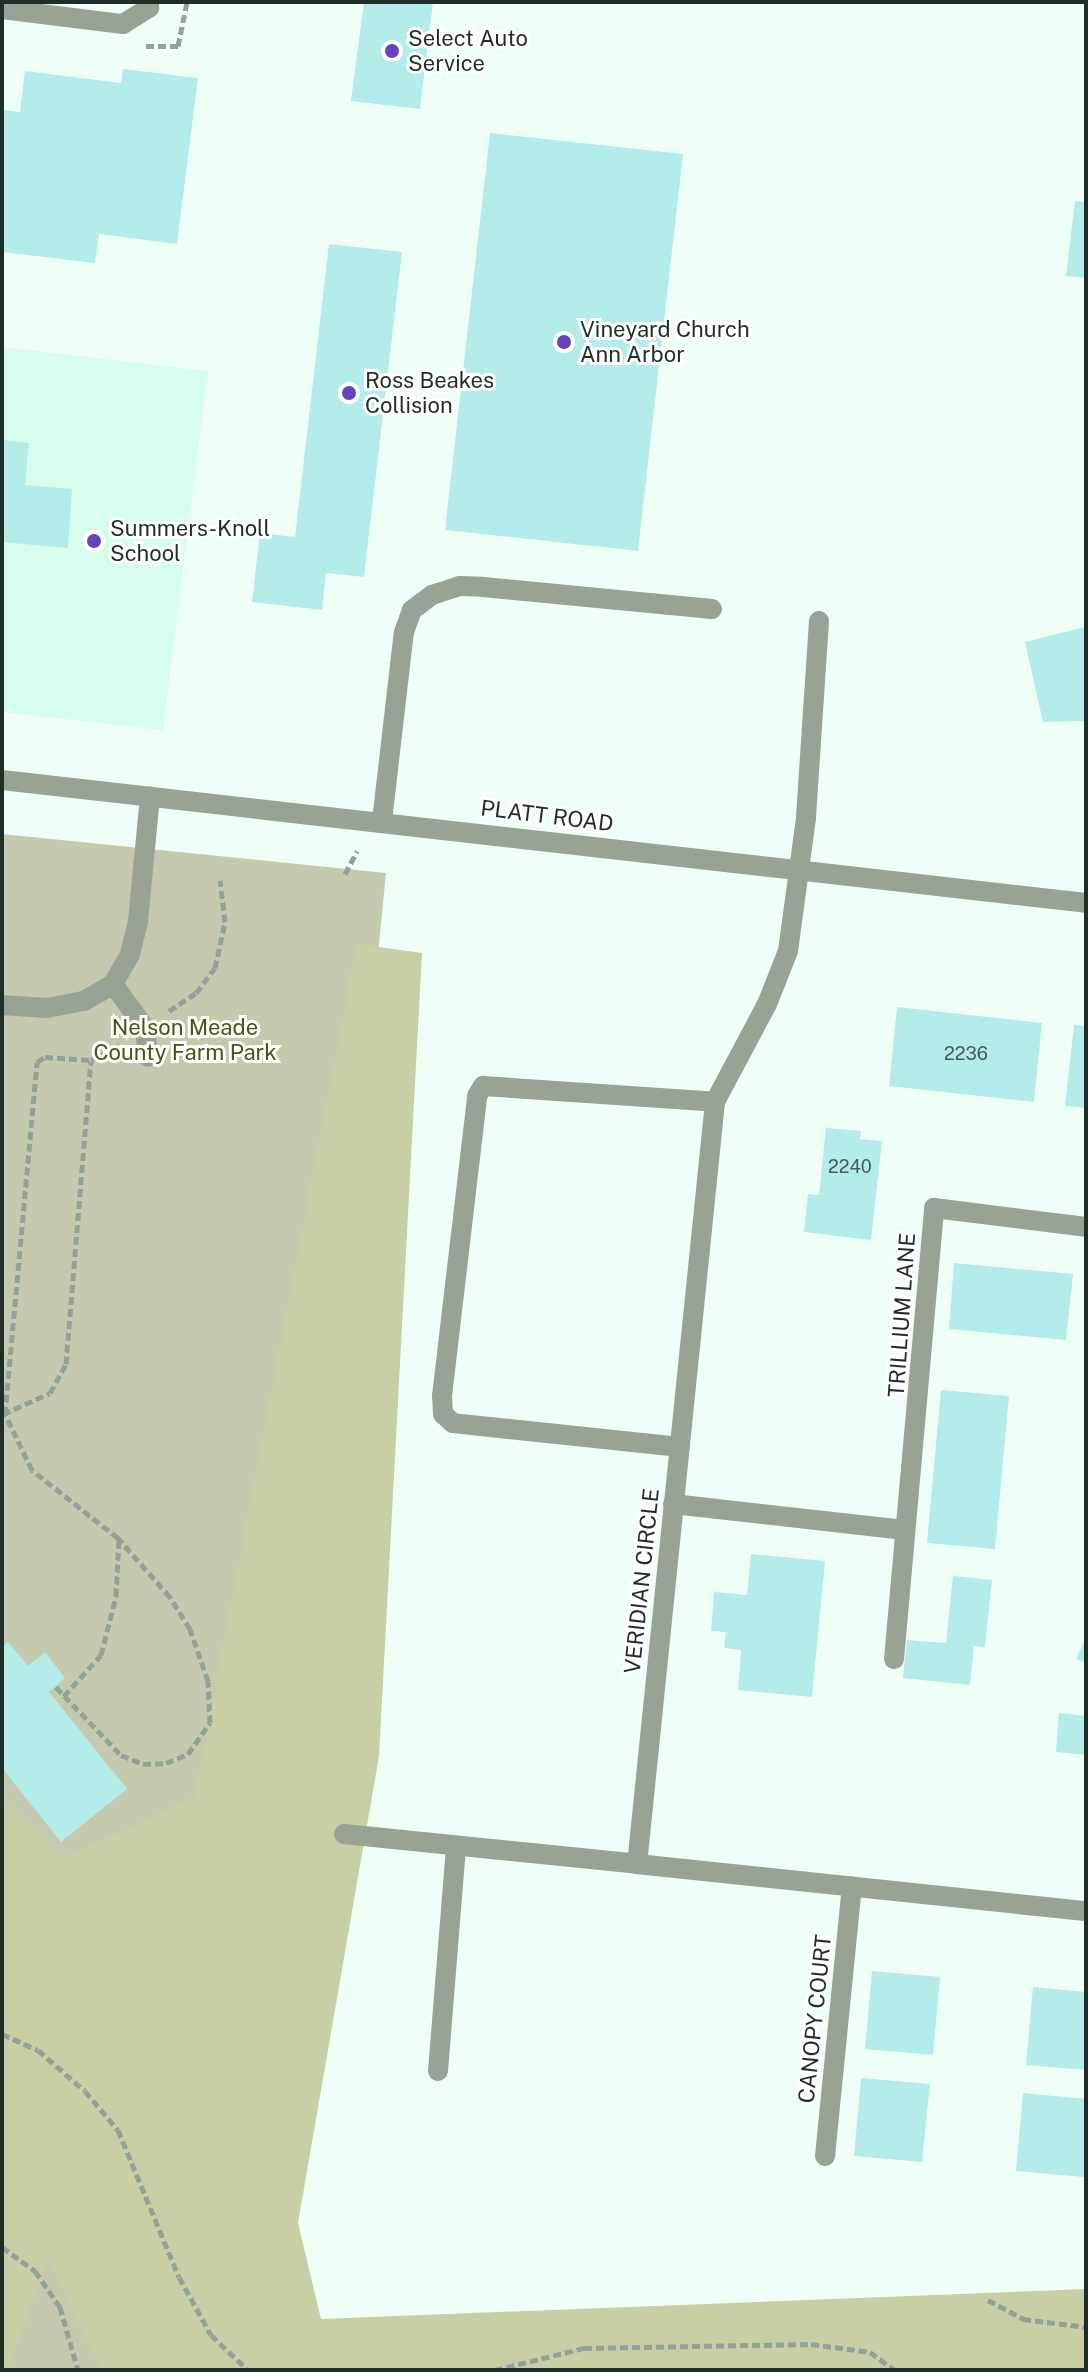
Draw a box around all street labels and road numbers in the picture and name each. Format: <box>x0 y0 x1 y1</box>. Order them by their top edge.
street label: PLATT ROAD <box>479 795 615 837</box>
street label: TRILLIUM LANE <box>883 1232 921 1398</box>
street label: VERIDIAN CIRCLE <box>619 1487 665 1675</box>
street label: CANOPY COURT <box>793 1933 837 2105</box>

